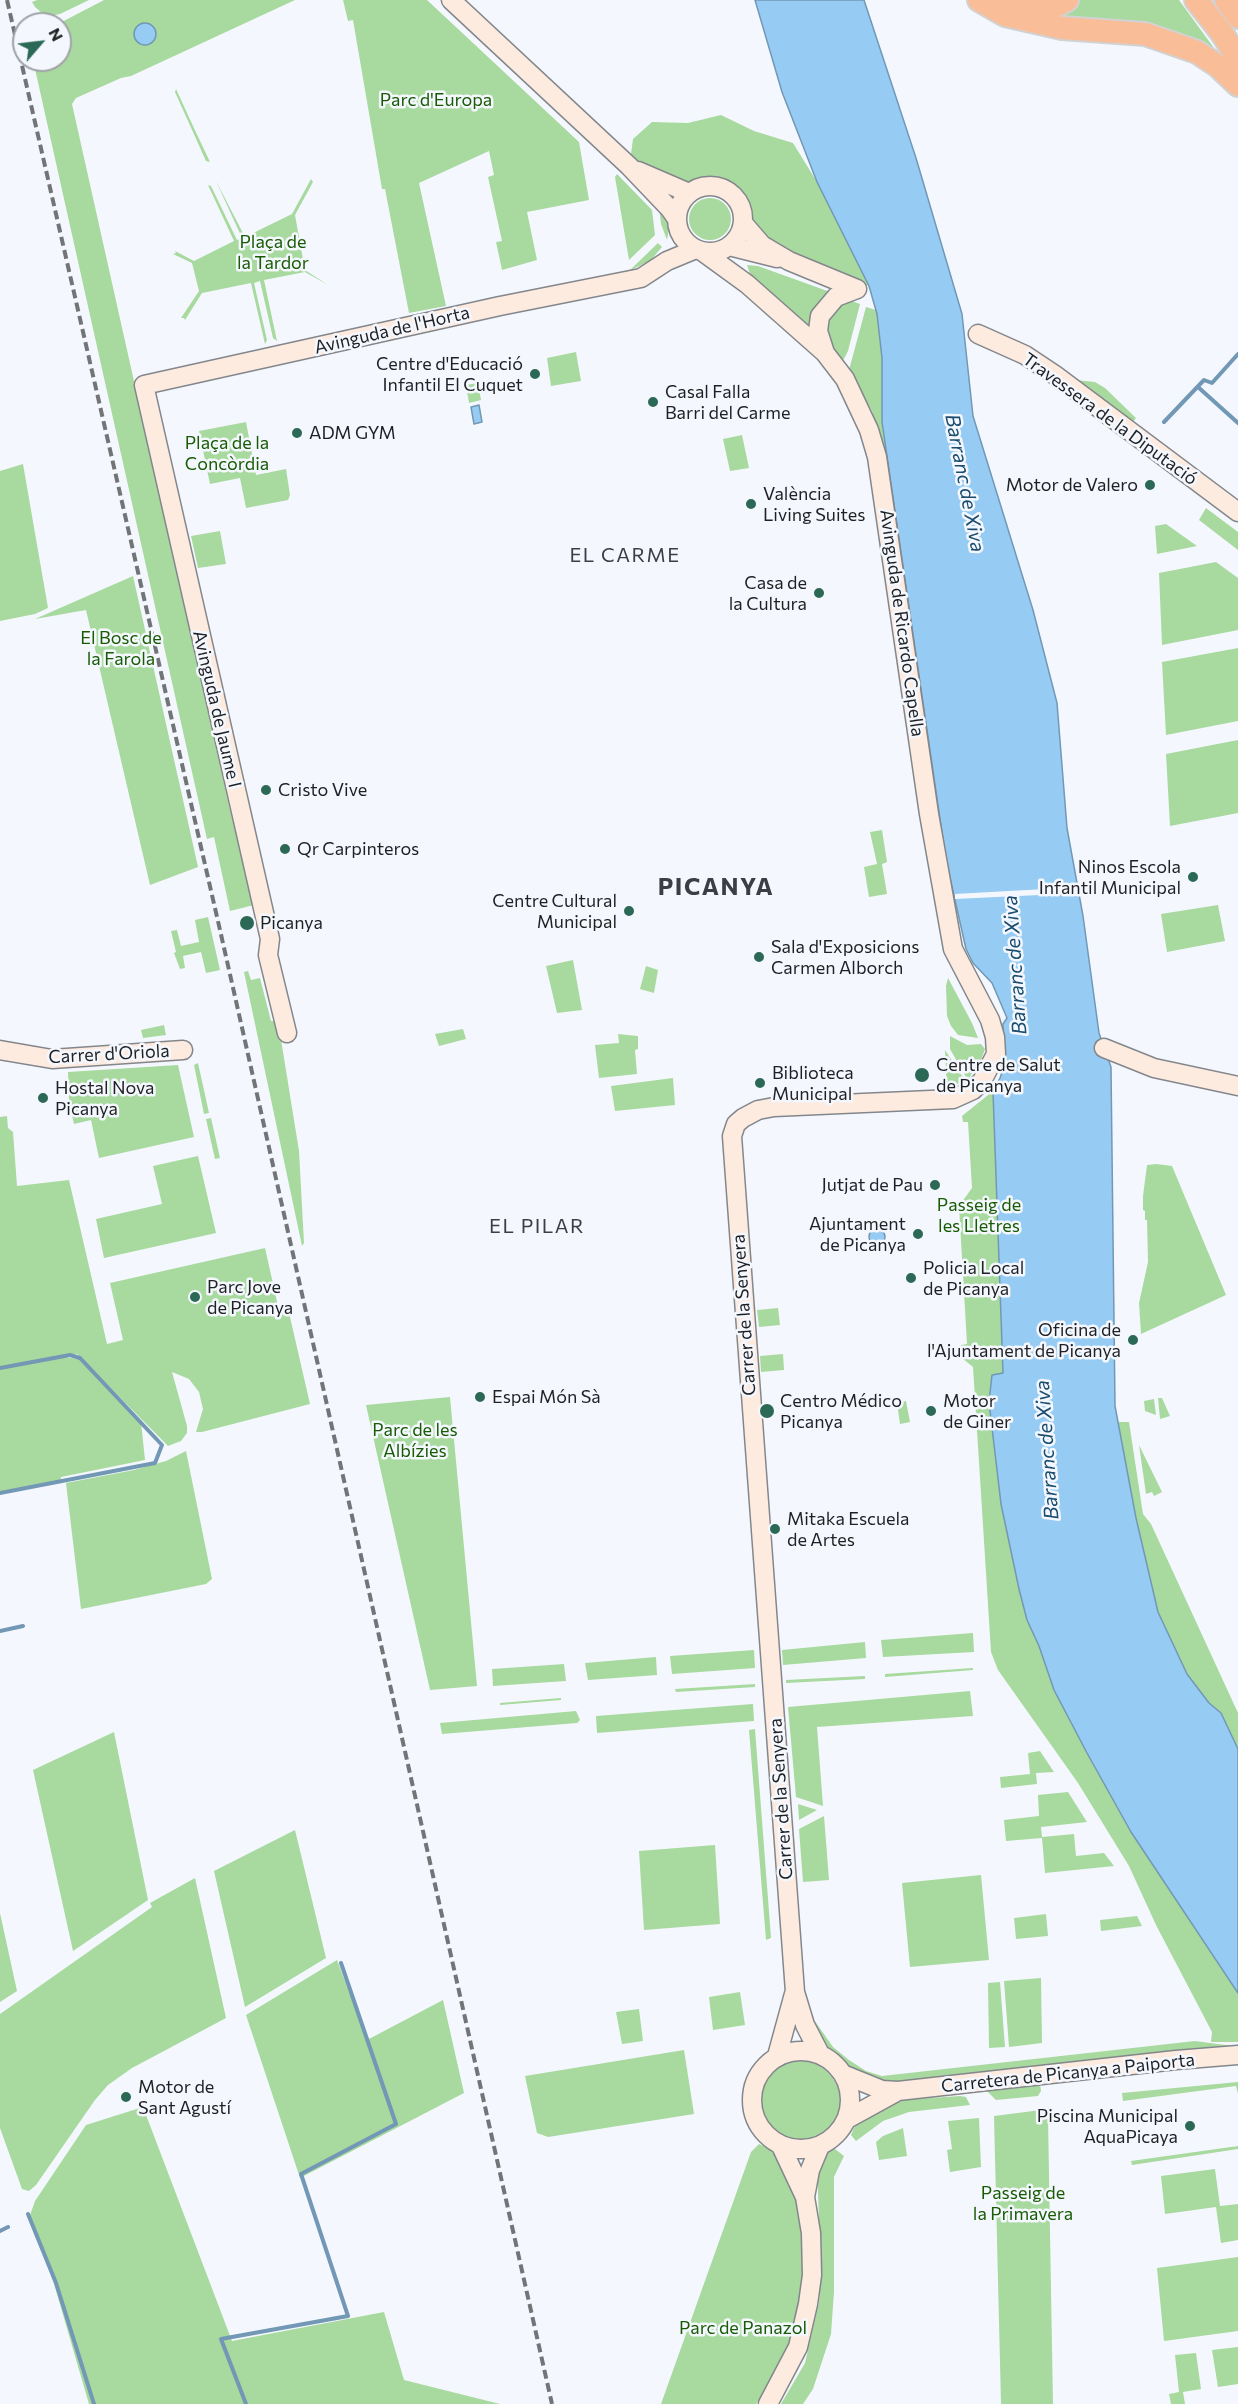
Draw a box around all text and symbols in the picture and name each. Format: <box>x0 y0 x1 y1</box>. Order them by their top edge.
north arrow <box>12 12 72 72</box>
text: N <box>45 24 68 44</box>
park label: Parc d'Europa <box>380 89 492 111</box>
park label: Plaça de la Tardor <box>237 231 309 274</box>
street label: Avinguda de l'Horta <box>312 302 472 358</box>
street label: Travessera de la Diputació <box>1018 348 1202 490</box>
place label: Centre d'Educació Infantil El Cuquet <box>376 353 523 395</box>
marker: Centre d'Educació Infantil El Cuquet <box>528 367 542 381</box>
place label: Casal Falla Barri del Carme <box>665 381 791 424</box>
marker: Casal Falla Barri del Carme <box>646 395 660 409</box>
water label: Barranc de Xiva <box>940 412 990 554</box>
place label: ADM GYM <box>309 422 396 444</box>
marker: ADM GYM <box>290 426 304 440</box>
park label: Plaça de la Concòrdia <box>185 432 269 474</box>
place label: Motor de Valero <box>1006 474 1138 496</box>
marker: Motor de Valero <box>1143 478 1157 492</box>
place label: València Living Suites <box>763 483 865 526</box>
marker: València Living Suites <box>744 497 758 511</box>
street label: Avinguda de Ricardo Capella <box>875 508 929 738</box>
district label: EL CARME <box>569 543 681 567</box>
place label: Casa de la Cultura <box>729 572 807 614</box>
marker: Casa de la Cultura <box>812 586 826 600</box>
park label: El Bosc de la Farola <box>80 627 162 670</box>
street label: Avinguda de Jaume I <box>188 628 246 790</box>
place label: Cristo Vive <box>278 779 367 801</box>
marker: Cristo Vive <box>259 783 273 797</box>
place label: Qr Carpinteros <box>297 838 419 860</box>
marker: Qr Carpinteros <box>278 842 292 856</box>
place label: Ninos Escola Infantil Municipal <box>1039 856 1181 898</box>
marker: Ninos Escola Infantil Municipal <box>1186 870 1200 884</box>
district label: PICANYA <box>658 873 774 901</box>
place label: Centre Cultural Municipal <box>492 890 617 932</box>
water label: Barranc de Xiva <box>998 894 1032 1036</box>
marker: Centre Cultural Municipal <box>622 904 636 918</box>
place label: Picanya <box>260 912 323 934</box>
marker: Picanya <box>238 914 256 932</box>
place label: Sala d'Exposicions Carmen Alborch <box>771 936 920 978</box>
marker: Sala d'Exposicions Carmen Alborch <box>752 950 766 964</box>
street label: Carrer d'Oriola <box>48 1040 170 1068</box>
place label: Centre de Salut de Picanya <box>936 1054 1061 1096</box>
place label: Biblioteca Municipal <box>772 1062 854 1104</box>
marker: Centre de Salut de Picanya <box>913 1066 931 1084</box>
marker: Biblioteca Municipal <box>753 1076 767 1090</box>
place label: Hostal Nova Picanya <box>55 1077 154 1120</box>
marker: Hostal Nova Picanya <box>36 1091 50 1105</box>
place label: Jutjat de Pau <box>821 1174 923 1196</box>
marker: Jutjat de Pau <box>928 1178 942 1192</box>
park label: Passeig de les Lletres <box>937 1194 1021 1236</box>
place label: Ajuntament de Picanya <box>809 1213 906 1256</box>
district label: EL PILAR <box>489 1214 585 1238</box>
marker: Ajuntament de Picanya <box>911 1227 925 1241</box>
street label: Carrer de la Senyera <box>728 1234 760 1396</box>
place label: Policia Local de Picanya <box>923 1257 1024 1300</box>
marker: Policia Local de Picanya <box>904 1271 918 1285</box>
place label: Parc Jove de Picanya <box>207 1276 293 1318</box>
marker: Parc Jove de Picanya <box>188 1290 202 1304</box>
place label: Oficina de l'Ajuntament de Picanya <box>927 1319 1121 1362</box>
marker: Oficina de l'Ajuntament de Picanya <box>1126 1333 1140 1347</box>
water label: Barranc de Xiva <box>1030 1379 1064 1521</box>
place label: Espai Món Sà <box>492 1386 601 1408</box>
marker: Espai Món Sà <box>473 1390 487 1404</box>
place label: Centro Médico Picanya <box>780 1390 902 1432</box>
place label: Motor de Giner <box>943 1390 1011 1432</box>
marker: Centro Médico Picanya <box>758 1402 776 1420</box>
marker: Motor de Giner <box>924 1404 938 1418</box>
park label: Parc de les Albízies <box>372 1419 458 1462</box>
place label: Mitaka Escuela de Artes <box>787 1508 910 1550</box>
marker: Mitaka Escuela de Artes <box>768 1522 782 1536</box>
street label: Carrer de la Senyera <box>765 1718 797 1880</box>
street label: Carretera de Picanya a Paiporta <box>940 2049 1196 2097</box>
place label: Motor de Sant Agustí <box>138 2076 231 2118</box>
marker: Motor de Sant Agustí <box>119 2090 133 2104</box>
place label: Piscina Municipal AquaPicaya <box>1037 2105 1178 2148</box>
marker: Piscina Municipal AquaPicaya <box>1183 2119 1197 2133</box>
park label: Passeig de la Primavera <box>973 2182 1073 2224</box>
park label: Parc de Panazol <box>679 2317 807 2339</box>

